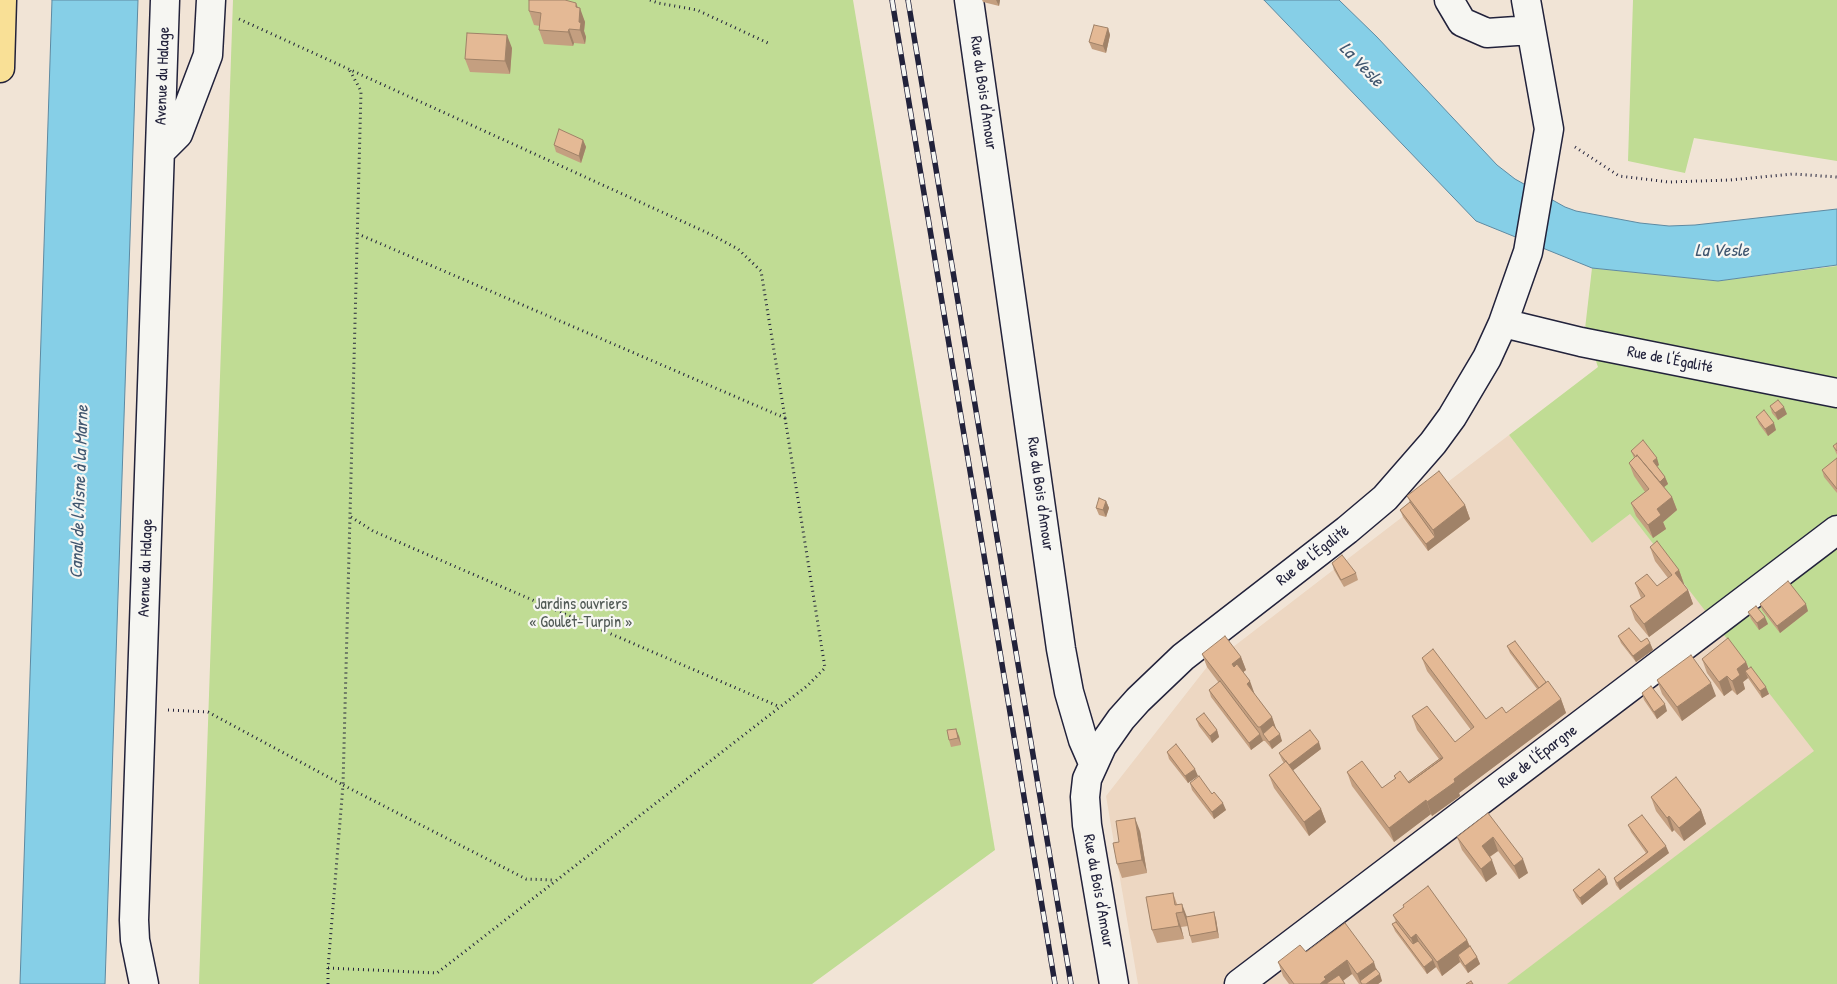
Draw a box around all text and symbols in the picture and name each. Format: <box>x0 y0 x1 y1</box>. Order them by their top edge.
street label: Avenue du Halage <box>152 27 174 125</box>
street label: Rue du Bois d'Amour <box>966 35 1000 151</box>
water label: La Vesle <box>1334 38 1388 92</box>
water label: La Vesle <box>1695 240 1749 262</box>
street label: Rue de l'Égalité <box>1625 342 1715 378</box>
water label: Canal de l'Aisne à la Marne <box>66 405 94 579</box>
street label: Rue du Bois d'Amour <box>1023 436 1057 552</box>
street label: Avenue du Halage <box>135 519 157 617</box>
street label: Rue de l'Égalité <box>1273 522 1353 590</box>
park label: Jardins ouvriers « Goulet-Turpin » <box>529 595 633 633</box>
street label: Rue de l'Épargne <box>1495 721 1581 793</box>
street label: Rue du Bois d'Amour <box>1079 833 1117 949</box>

